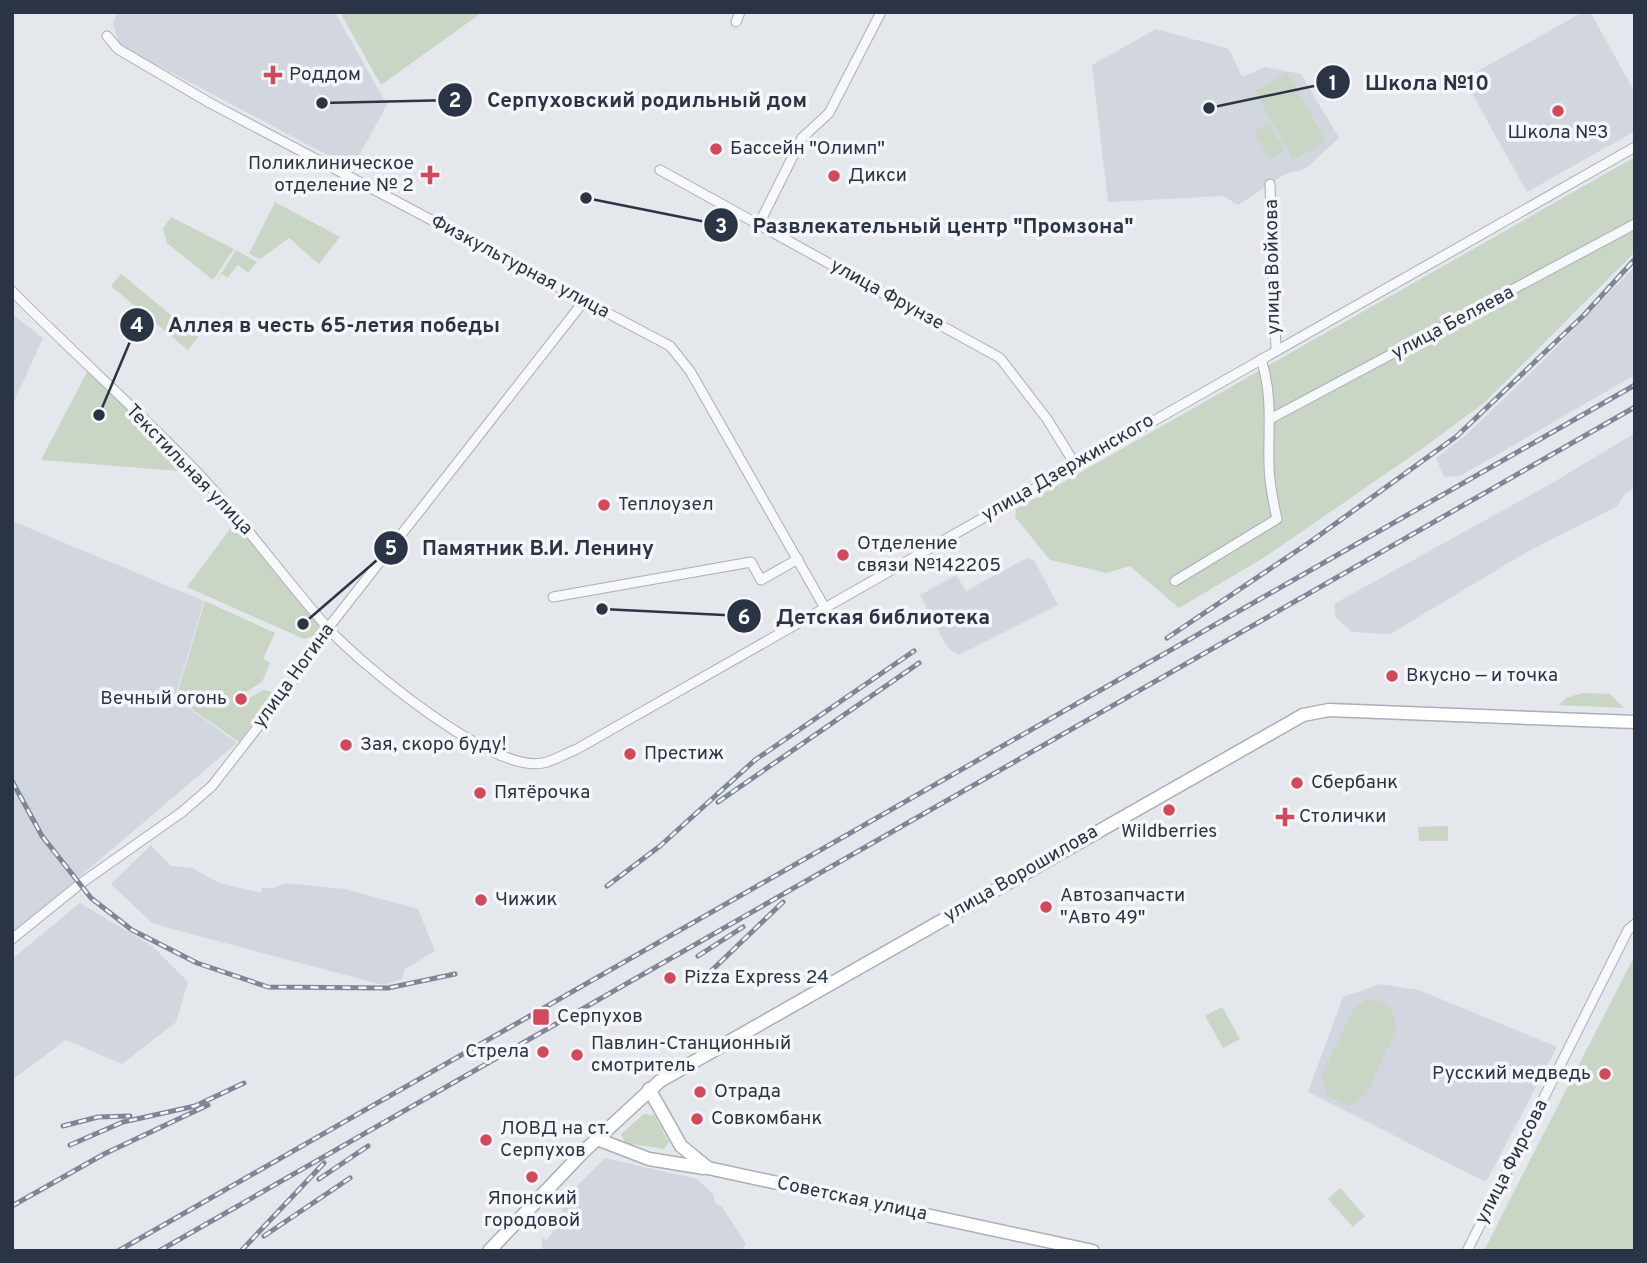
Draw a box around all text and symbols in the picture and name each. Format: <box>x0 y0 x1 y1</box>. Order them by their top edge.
callout: Школа №10 <box>1316 61 1503 103</box>
place label: Роддом <box>289 63 361 87</box>
marker: Роддом <box>263 65 283 85</box>
text: 1 <box>1329 71 1337 98</box>
text: Школа №10 <box>1365 71 1489 98</box>
callout: Серпуховский родильный дом <box>437 79 821 121</box>
text: 2 <box>449 88 461 115</box>
text: Серпуховский родильный дом <box>487 88 807 115</box>
marker: Школа №3 <box>1550 103 1566 119</box>
place label: Школа №3 <box>1508 121 1609 145</box>
place label: Бассейн "Олимп" <box>730 137 885 161</box>
marker: Бассейн "Олимп" <box>708 141 724 157</box>
place label: Поликлиническое отделение № 2 <box>248 152 414 198</box>
place label: Дикси <box>848 164 907 188</box>
marker: Поликлиническое отделение № 2 <box>420 165 440 185</box>
marker: Дикси <box>826 168 842 184</box>
street label: улица Войкова <box>1260 199 1286 335</box>
callout: Развлекательный центр "Промзона" <box>703 204 1147 246</box>
street label: Физкультурная улица <box>426 210 614 324</box>
text: 3 <box>715 214 727 241</box>
text: Развлекательный центр "Промзона" <box>752 214 1134 241</box>
street label: улица Фрунзе <box>826 254 948 336</box>
street label: улица Беляева <box>1388 281 1518 365</box>
callout: Аллея в честь 65-летия победы <box>119 304 514 346</box>
text: 4 <box>130 313 144 340</box>
text: Аллея в честь 65-летия победы <box>168 313 500 340</box>
street label: Текстильная улица <box>120 399 258 541</box>
street label: улица Дзержинского <box>978 409 1158 527</box>
place label: Теплоузел <box>618 493 714 517</box>
marker: Теплоузел <box>596 497 612 513</box>
callout: Памятник В.И. Ленину <box>373 527 668 569</box>
place label: Отделение связи №142205 <box>857 532 1001 578</box>
text: 5 <box>385 536 397 563</box>
text: Памятник В.И. Ленину <box>422 536 654 563</box>
marker: Отделение связи №142205 <box>835 547 851 563</box>
callout: Детская библиотека <box>727 595 1004 637</box>
text: 6 <box>738 605 750 632</box>
text: Детская библиотека <box>776 605 990 632</box>
street label: улица Ногина <box>248 619 340 733</box>
place label: Вкусно — и точка <box>1406 664 1558 688</box>
marker: Вкусно — и точка <box>1384 668 1400 684</box>
place label: Вечный огонь <box>100 687 227 711</box>
marker: Вечный огонь <box>233 691 249 707</box>
place label: Зая, скоро буду! <box>360 733 507 757</box>
marker: Зая, скоро буду! <box>338 737 354 753</box>
place label: Престиж <box>644 742 724 766</box>
marker: Престиж <box>622 746 638 762</box>
place label: Сбербанк <box>1311 771 1398 795</box>
marker: Сбербанк <box>1289 775 1305 791</box>
place label: Пятёрочка <box>494 781 590 805</box>
marker: Пятёрочка <box>472 785 488 801</box>
marker: Wildberries <box>1161 802 1177 818</box>
place label: Столички <box>1299 805 1386 829</box>
marker: Столички <box>1277 809 1293 825</box>
street label: улица Ворошилова <box>940 820 1102 928</box>
place label: Wildberries <box>1121 820 1217 844</box>
place label: Автозапчасти "Авто 49" <box>1060 884 1185 930</box>
place label: Чижик <box>495 888 558 912</box>
marker: Чижик <box>473 892 489 908</box>
marker: Автозапчасти "Авто 49" <box>1038 899 1054 915</box>
place label: Pizza Express 24 <box>684 966 829 990</box>
marker: Pizza Express 24 <box>662 970 678 986</box>
place label: Серпухов <box>557 1005 643 1029</box>
marker: Серпухов <box>531 1007 551 1027</box>
place label: Павлин-Станционный смотритель <box>591 1032 791 1078</box>
place label: Стрела <box>465 1040 529 1064</box>
marker: Стрела <box>535 1044 551 1060</box>
marker: Павлин-Станционный смотритель <box>569 1047 585 1063</box>
place label: Русский медведь <box>1432 1062 1591 1086</box>
marker: Русский медведь <box>1597 1066 1613 1082</box>
place label: Отрада <box>714 1080 781 1104</box>
marker: Отрада <box>692 1084 708 1100</box>
street label: улица Фирсова <box>1470 1095 1554 1229</box>
place label: Совкомбанк <box>711 1107 822 1131</box>
marker: Совкомбанк <box>689 1111 705 1127</box>
place label: ЛОВД на ст. Серпухов <box>500 1117 609 1163</box>
marker: ЛОВД на ст. Серпухов <box>478 1132 494 1148</box>
marker: Японский городовой <box>524 1169 540 1185</box>
street label: Советская улица <box>775 1171 929 1227</box>
place label: Японский городовой <box>484 1187 580 1233</box>

